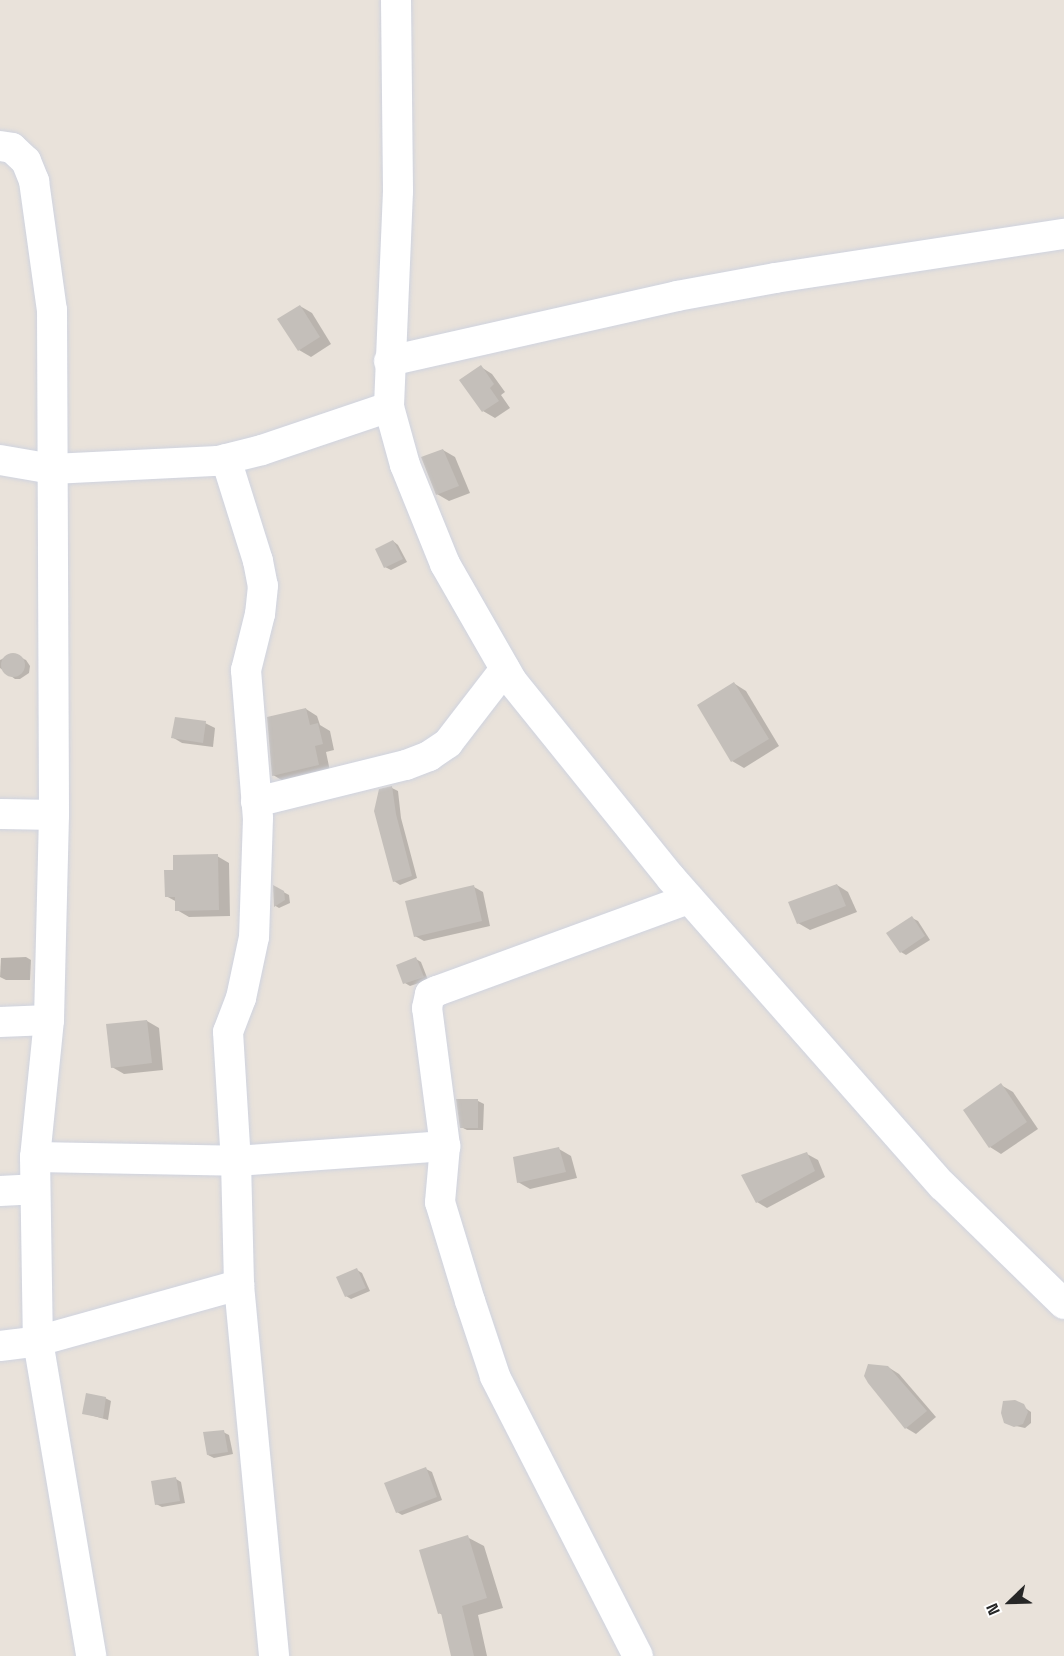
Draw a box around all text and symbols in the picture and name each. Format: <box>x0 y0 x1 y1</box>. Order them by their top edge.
north arrow <box>980 1572 1040 1632</box>
text: N <box>981 1600 1005 1618</box>

